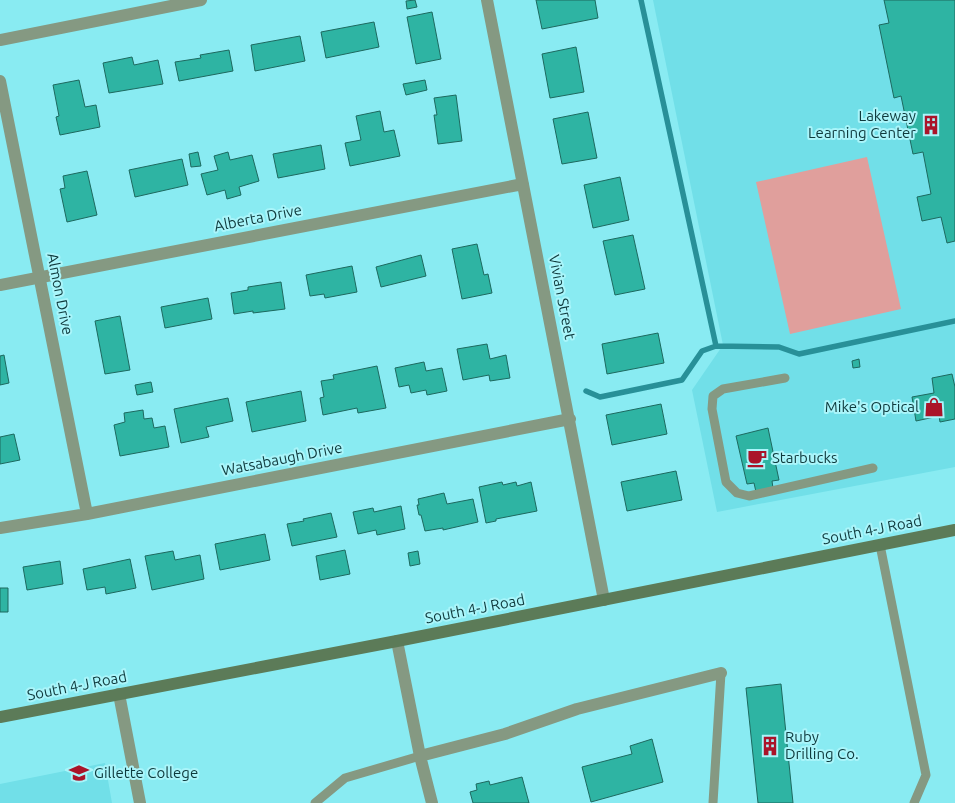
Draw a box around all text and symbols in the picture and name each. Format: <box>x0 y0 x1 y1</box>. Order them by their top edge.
place label: Lakeway Learning Center <box>808 107 916 141</box>
building icon: Lakeway Learning Center <box>920 114 942 136</box>
street label: Alberta Drive <box>213 201 303 234</box>
street label: Almon Drive <box>44 252 77 336</box>
street label: Vivian Street <box>546 253 579 341</box>
shop icon: Mike's Optical <box>923 396 945 418</box>
place label: Mike's Optical <box>825 398 919 415</box>
street label: Watsabaugh Drive <box>220 438 344 479</box>
cafe icon: Starbucks <box>746 447 768 469</box>
place label: Starbucks <box>772 449 838 466</box>
street label: South 4-J Road <box>821 512 923 547</box>
street label: South 4-J Road <box>424 591 526 626</box>
street label: South 4-J Road <box>26 668 128 703</box>
place label: Ruby Drilling Co. <box>785 728 859 762</box>
building icon: Ruby Drilling Co. <box>759 735 781 757</box>
school or university icon: Gillette College <box>68 762 90 784</box>
place label: Gillette College <box>94 764 198 781</box>

